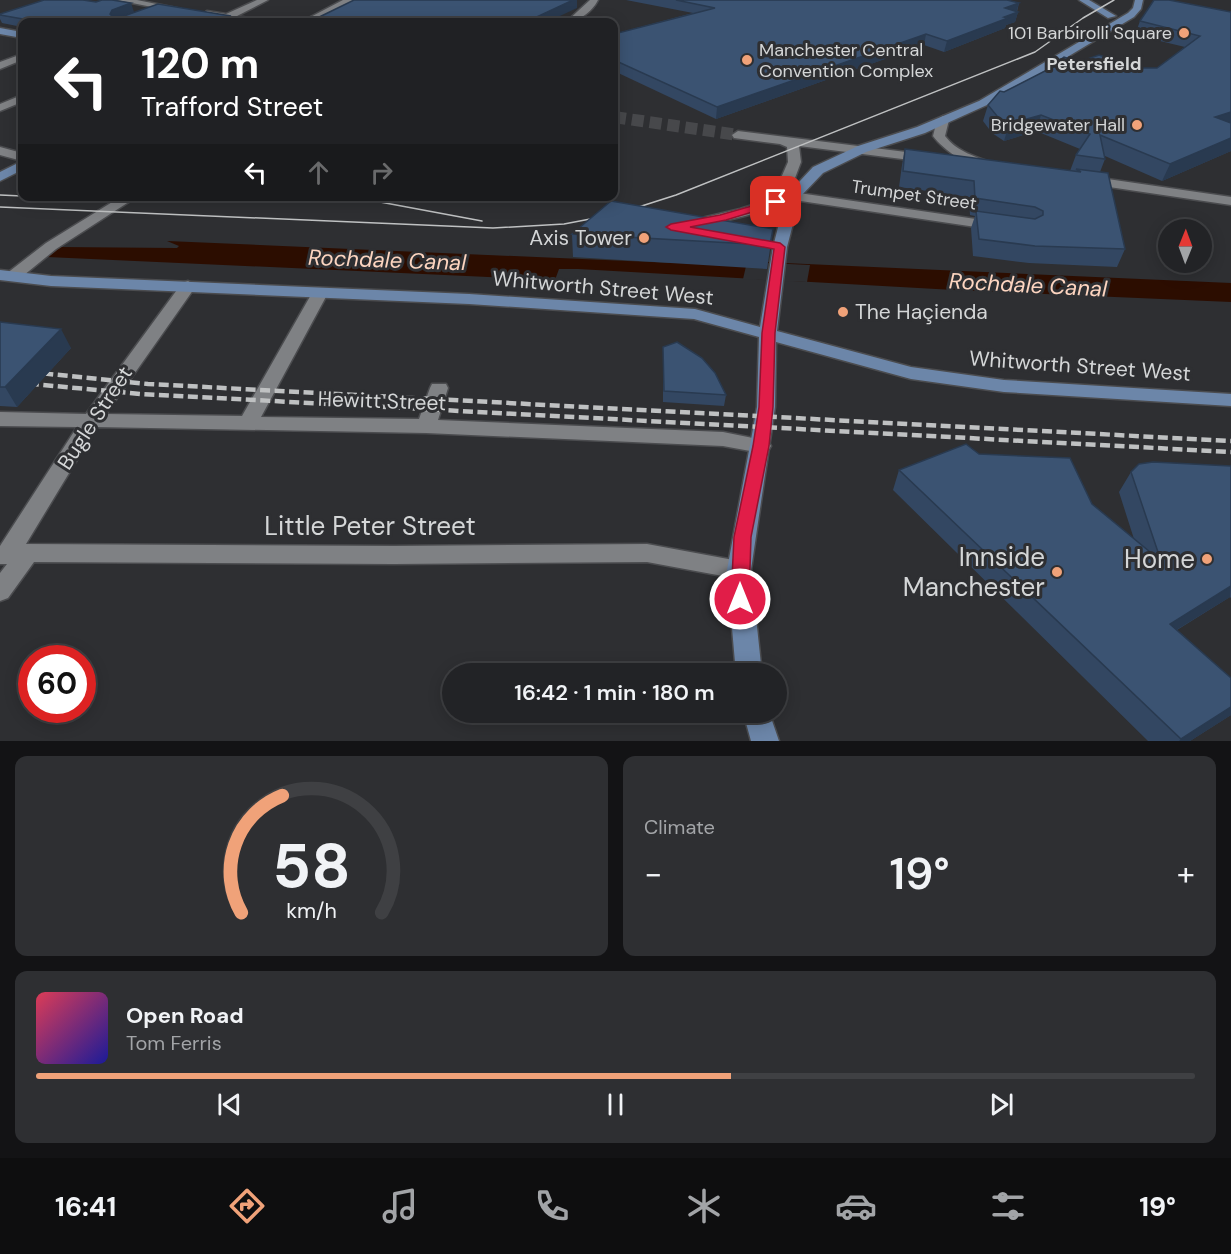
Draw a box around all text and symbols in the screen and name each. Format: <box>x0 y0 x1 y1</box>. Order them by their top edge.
place label: 101 Barbirolli Square <box>1008 21 1172 45</box>
marker: 101 Barbirolli Square <box>1177 26 1191 40</box>
text: 120 m <box>141 36 259 91</box>
place label: Manchester Central Convention Complex <box>759 38 933 83</box>
icon: left <box>42 42 120 120</box>
district label: Petersfield <box>1046 52 1142 76</box>
marker: Manchester Central Convention Complex <box>740 53 754 67</box>
text: Trafford Street <box>141 89 323 124</box>
place label: Bridgewater Hall <box>991 113 1125 137</box>
marker: Bridgewater Hall <box>1130 118 1144 132</box>
icon: left <box>239 156 272 189</box>
icon: ahead <box>302 156 335 189</box>
icon: right <box>365 156 398 189</box>
street label: Trumpet Street <box>850 174 978 216</box>
pin <box>750 176 801 227</box>
icon: arrive <box>759 185 792 218</box>
north arrow <box>1158 219 1212 273</box>
map controls <box>1158 219 1212 273</box>
place label: Axis Tower <box>529 224 632 252</box>
marker: Axis Tower <box>637 231 651 245</box>
water label: Rochdale Canal <box>307 243 468 277</box>
street label: Whitworth Street West <box>491 264 715 312</box>
water label: Rochdale Canal <box>948 266 1109 304</box>
place label: The Haçienda <box>855 298 988 326</box>
marker: The Haçienda <box>836 305 850 319</box>
street label: Whitworth Street West <box>968 344 1192 388</box>
street label: Bugle Street <box>51 361 139 475</box>
street label: Hewitt Street <box>317 385 447 417</box>
street label: Little Peter Street <box>264 509 476 543</box>
place label: Innside Manchester <box>903 540 1045 604</box>
place label: Home <box>1124 542 1195 576</box>
marker: Home <box>1200 552 1214 566</box>
marker: Innside Manchester <box>1050 565 1064 579</box>
position arrow <box>708 567 772 631</box>
speed limit sign: 60 <box>18 645 96 723</box>
text: 16:42 · 1 min · 180 m <box>514 678 715 707</box>
text: Climate <box>644 814 715 840</box>
text: 58 <box>272 825 351 906</box>
text: 19° <box>889 844 950 903</box>
text: − <box>644 852 662 895</box>
text: + <box>1177 852 1195 895</box>
text: km/h <box>286 897 337 925</box>
text: Open Road <box>126 1001 244 1030</box>
text: Tom Ferris <box>126 1030 222 1056</box>
icon: previous <box>213 1088 246 1121</box>
icon: pause <box>599 1088 632 1121</box>
icon: next <box>985 1088 1018 1121</box>
icon: directions <box>226 1185 268 1227</box>
icon: music <box>379 1185 421 1227</box>
icon: phone <box>531 1185 573 1227</box>
icon: climate <box>683 1185 725 1227</box>
icon: car <box>835 1185 877 1227</box>
icon: filters <box>987 1185 1029 1227</box>
text: 16:41 <box>55 1189 116 1224</box>
text: 19° <box>1139 1189 1176 1224</box>

